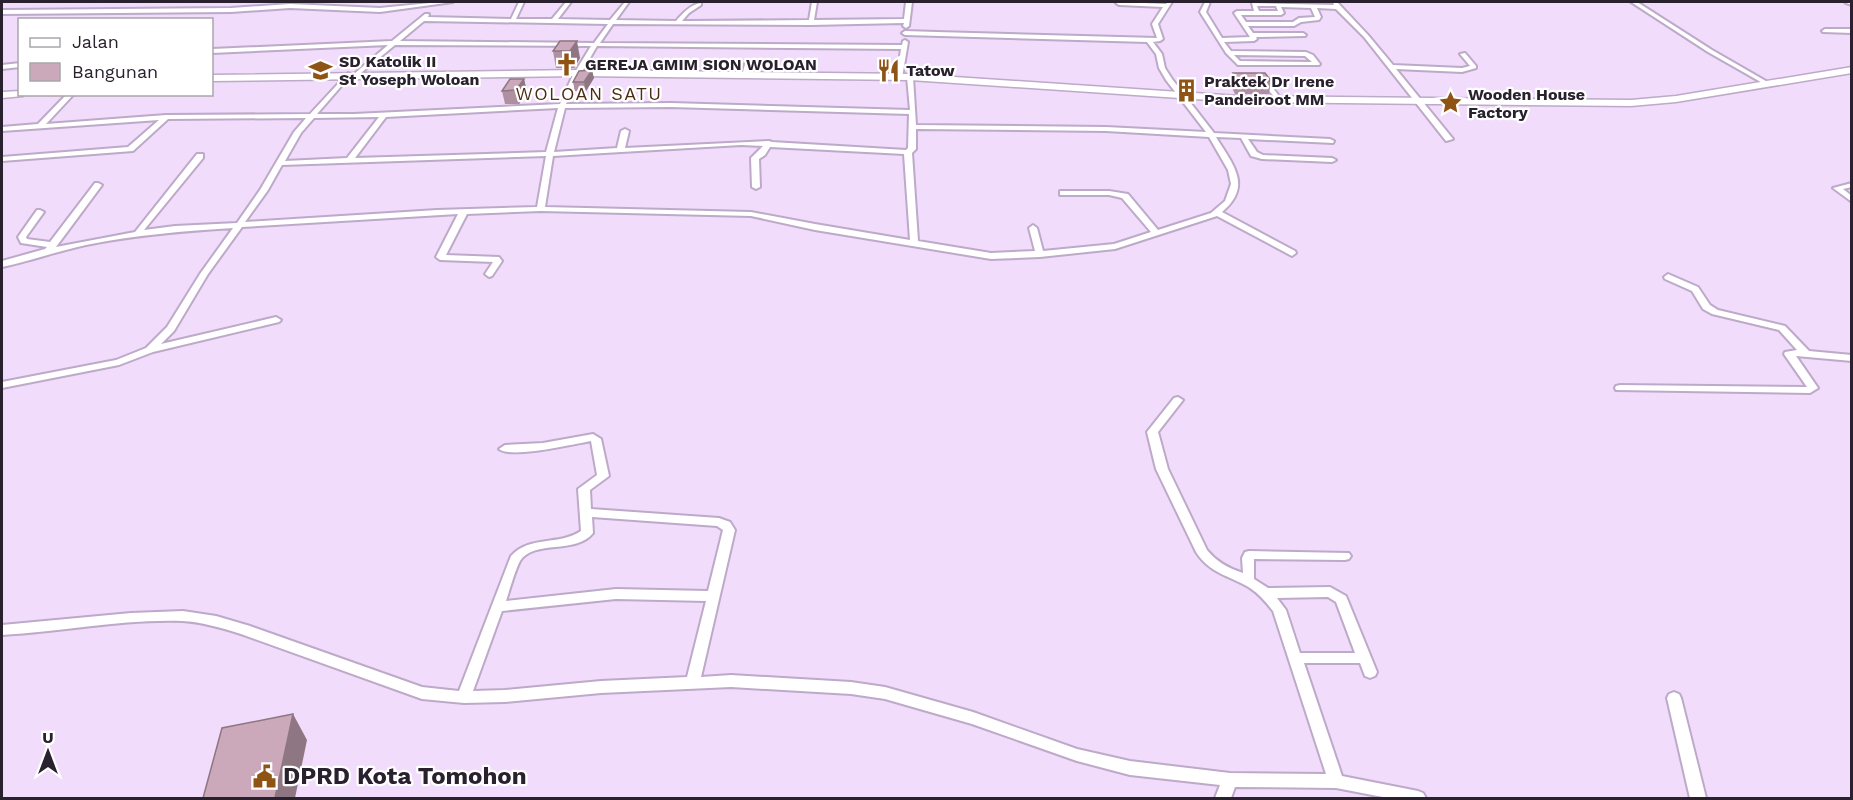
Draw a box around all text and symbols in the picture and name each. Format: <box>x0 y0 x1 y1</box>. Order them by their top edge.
legend <box>18 18 213 96</box>
text: Jalan <box>72 31 119 52</box>
church icon: GEREJA GMIM SION WOLOAN <box>554 51 580 77</box>
place label: SD Katolik II St Yoseph Woloan <box>339 52 479 89</box>
place label: GEREJA GMIM SION WOLOAN <box>585 55 817 74</box>
school or university icon: SD Katolik II St Yoseph Woloan <box>308 57 334 83</box>
restaurant icon: Tatow <box>875 57 901 83</box>
text: Bangunan <box>72 61 158 82</box>
place label: Tatow <box>906 61 955 80</box>
place label: Praktek Dr Irene Pandeiroot MM <box>1204 72 1334 109</box>
building icon: Praktek Dr Irene Pandeiroot MM <box>1173 77 1199 103</box>
district label: WOLOAN SATU <box>515 83 663 104</box>
place label: Wooden House Factory <box>1468 85 1585 122</box>
place icon: Wooden House Factory <box>1437 90 1463 116</box>
north arrow <box>18 722 78 782</box>
text: U <box>42 728 54 747</box>
place label: DPRD Kota Tomohon <box>283 762 527 790</box>
public building icon: DPRD Kota Tomohon <box>252 763 278 789</box>

